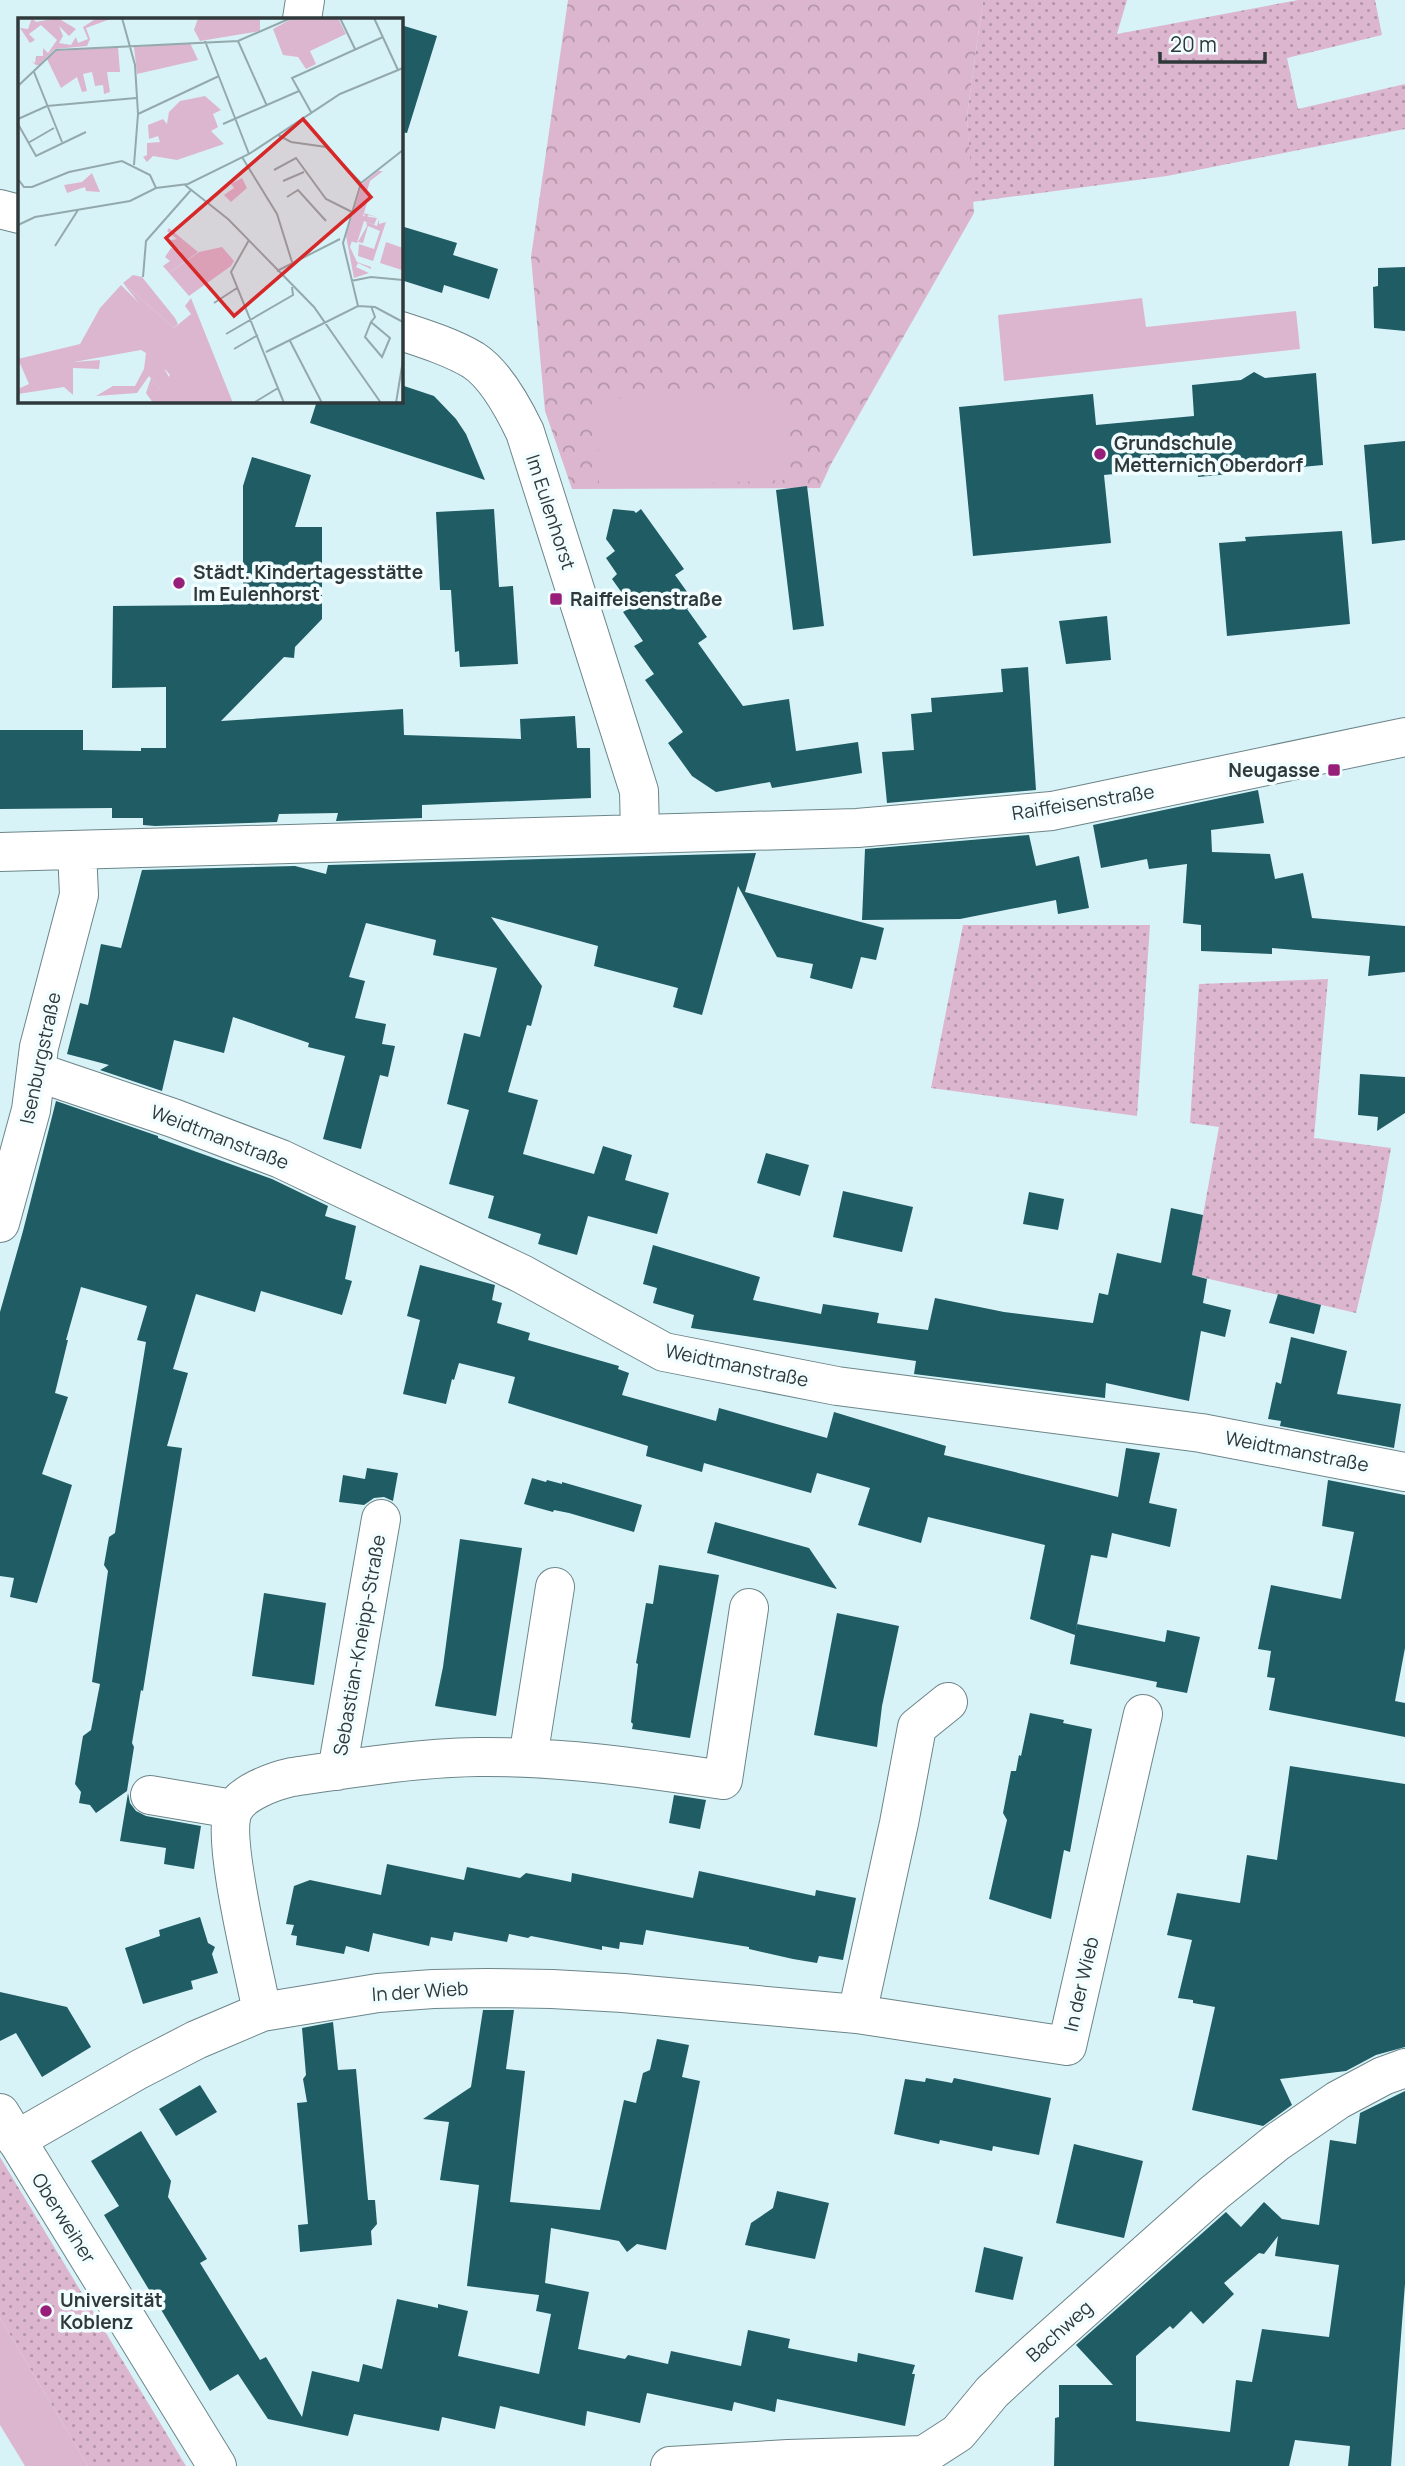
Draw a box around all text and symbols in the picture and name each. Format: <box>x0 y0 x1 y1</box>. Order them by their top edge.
inset map <box>18 18 402 402</box>
scale bar <box>1160 21 1265 65</box>
text: 20 m <box>1170 30 1217 58</box>
place label: Grundschule Metternich Oberdorf <box>1114 430 1303 478</box>
marker: Grundschule Metternich Oberdorf <box>1092 446 1108 462</box>
street label: Im Eulenhorst <box>520 451 582 573</box>
place label: Städt. Kindertagesstätte Im Eulenhorst <box>193 559 423 607</box>
marker: Städt. Kindertagesstätte Im Eulenhorst <box>171 575 187 591</box>
place label: Raiffeisenstraße <box>570 586 722 612</box>
marker: Raiffeisenstraße <box>548 591 564 607</box>
place label: Neugasse <box>1228 757 1320 783</box>
marker: Neugasse <box>1326 762 1342 778</box>
street label: Raiffeisenstraße <box>1010 778 1156 826</box>
street label: Isenburgstraße <box>13 990 67 1126</box>
street label: Weidtmanstraße <box>147 1099 293 1175</box>
street label: Weidtmanstraße <box>663 1337 811 1393</box>
street label: Weidtmanstraße <box>1223 1424 1371 1478</box>
street label: Sebastian-Kneipp-Straße <box>327 1533 391 1757</box>
street label: In der Wieb <box>1057 1934 1105 2034</box>
street label: In der Wieb <box>371 1975 469 2007</box>
street label: Oberweiher <box>26 2168 102 2268</box>
place label: Universität Koblenz <box>60 2287 163 2335</box>
street label: Bachweg <box>1020 2294 1098 2368</box>
marker: Universität Koblenz <box>38 2303 54 2319</box>

